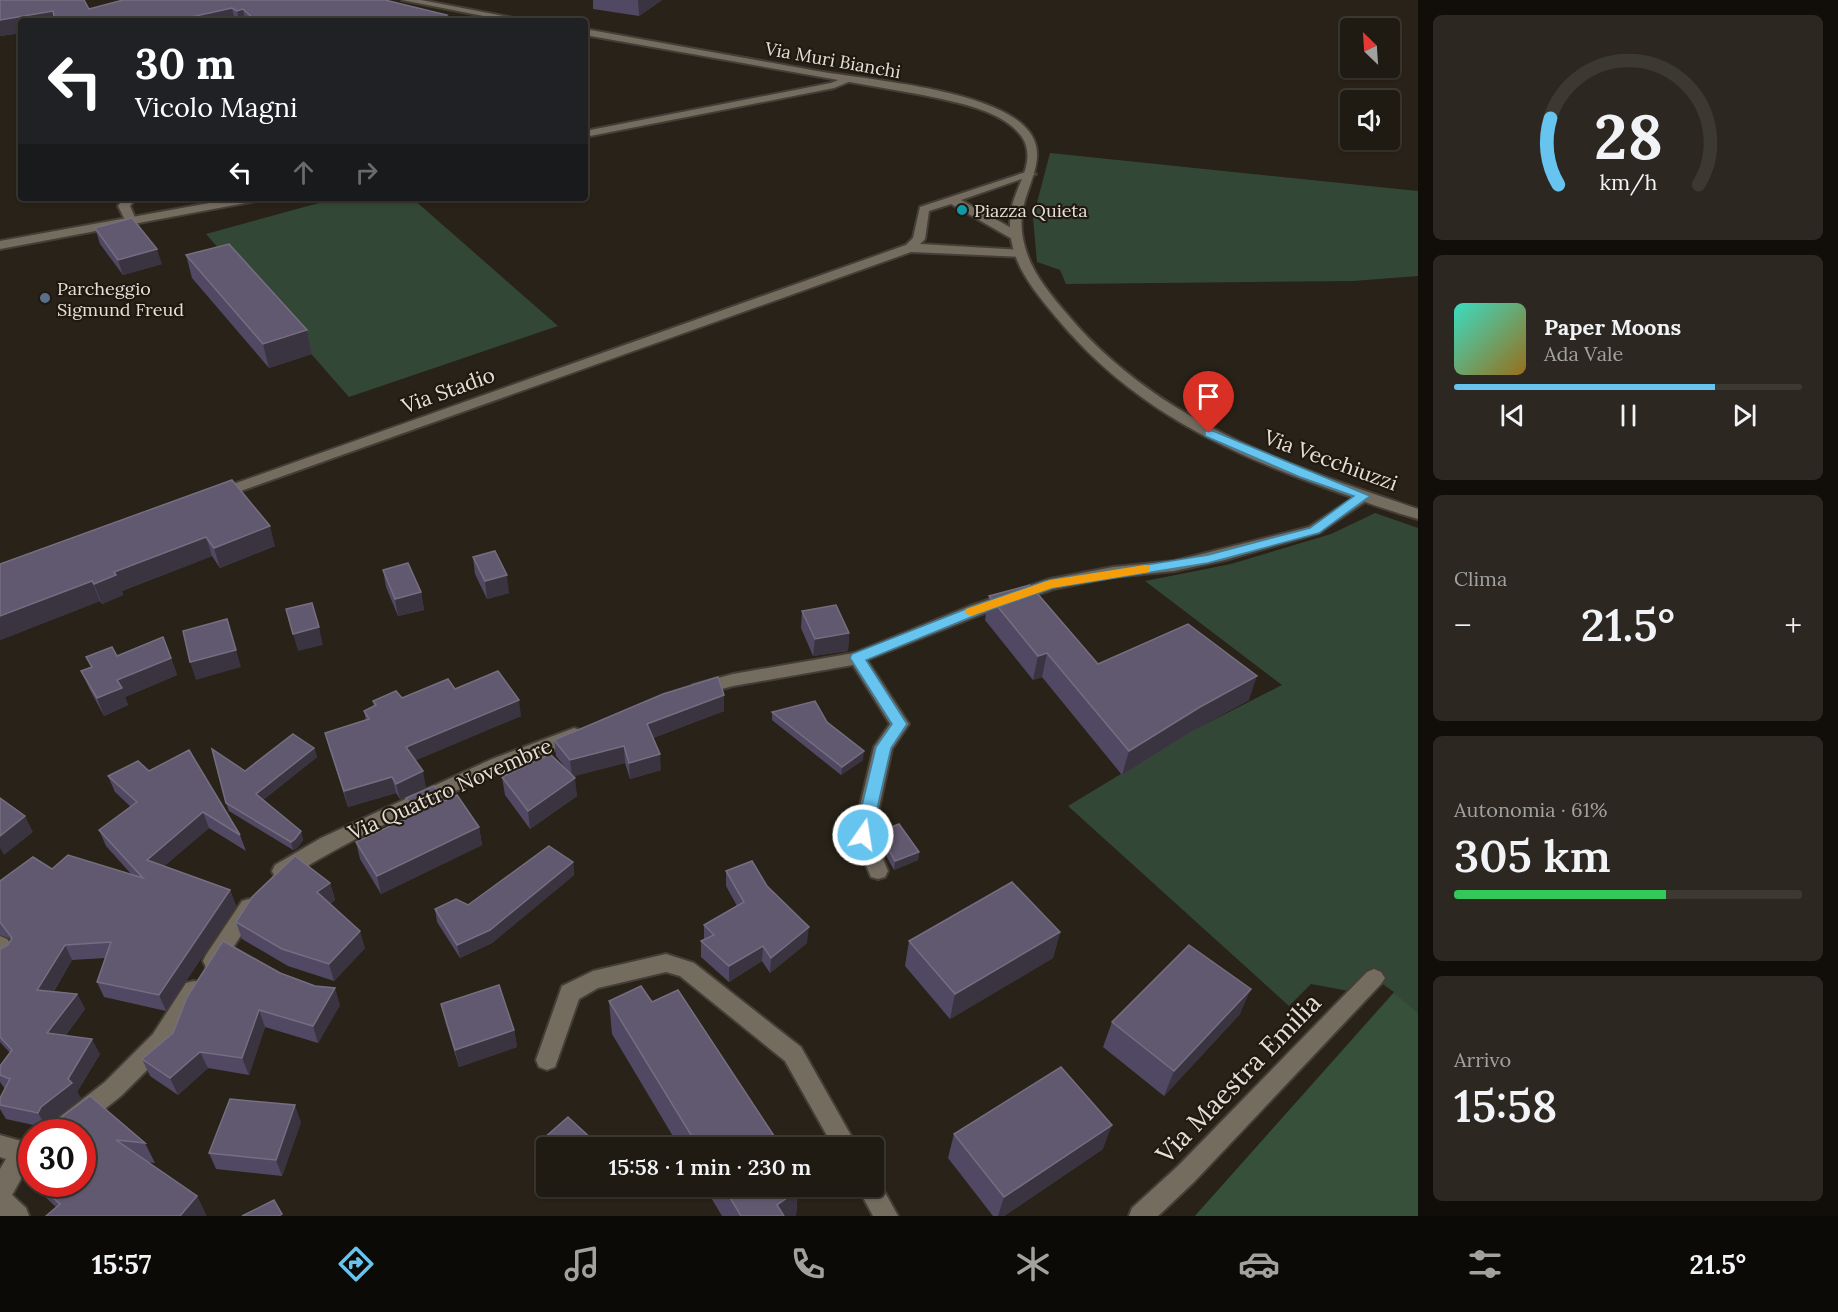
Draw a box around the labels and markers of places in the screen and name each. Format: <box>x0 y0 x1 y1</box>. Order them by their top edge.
place label: Piazza Quieta <box>974 199 1088 222</box>
marker: Piazza Quieta <box>955 203 969 217</box>
place label: Parcheggio Sigmund Freud <box>57 277 184 321</box>
marker: Parcheggio Sigmund Freud <box>38 291 52 305</box>
pin <box>1183 371 1234 433</box>

